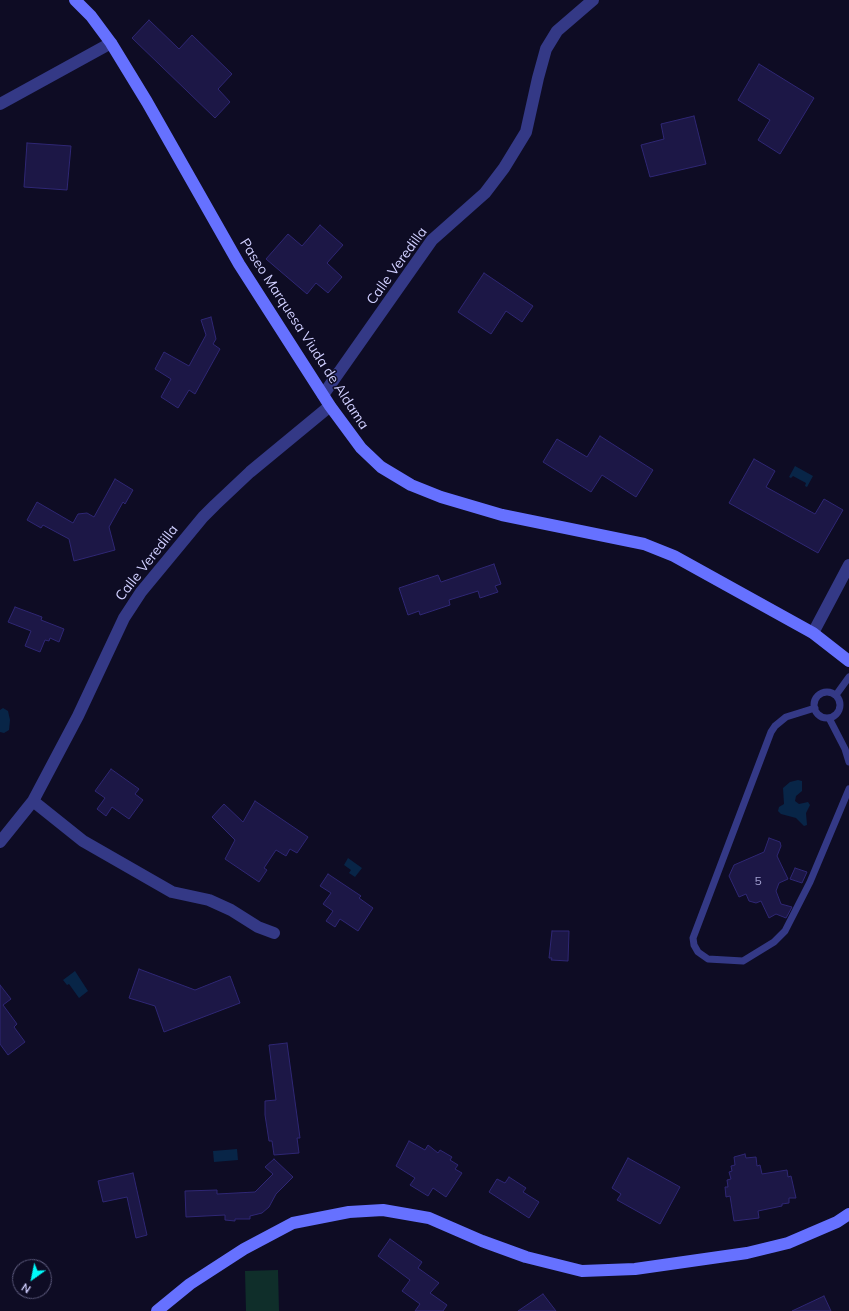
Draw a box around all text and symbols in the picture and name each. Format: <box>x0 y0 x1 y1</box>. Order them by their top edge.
street label: Calle Veredilla <box>363 224 431 308</box>
street label: Paseo Marquesa Viuda de Aldama <box>236 235 372 433</box>
street label: Calle Veredilla <box>112 522 182 604</box>
house number: 5 <box>754 874 762 888</box>
north arrow <box>12 1259 52 1299</box>
text: N <box>19 1280 33 1296</box>

